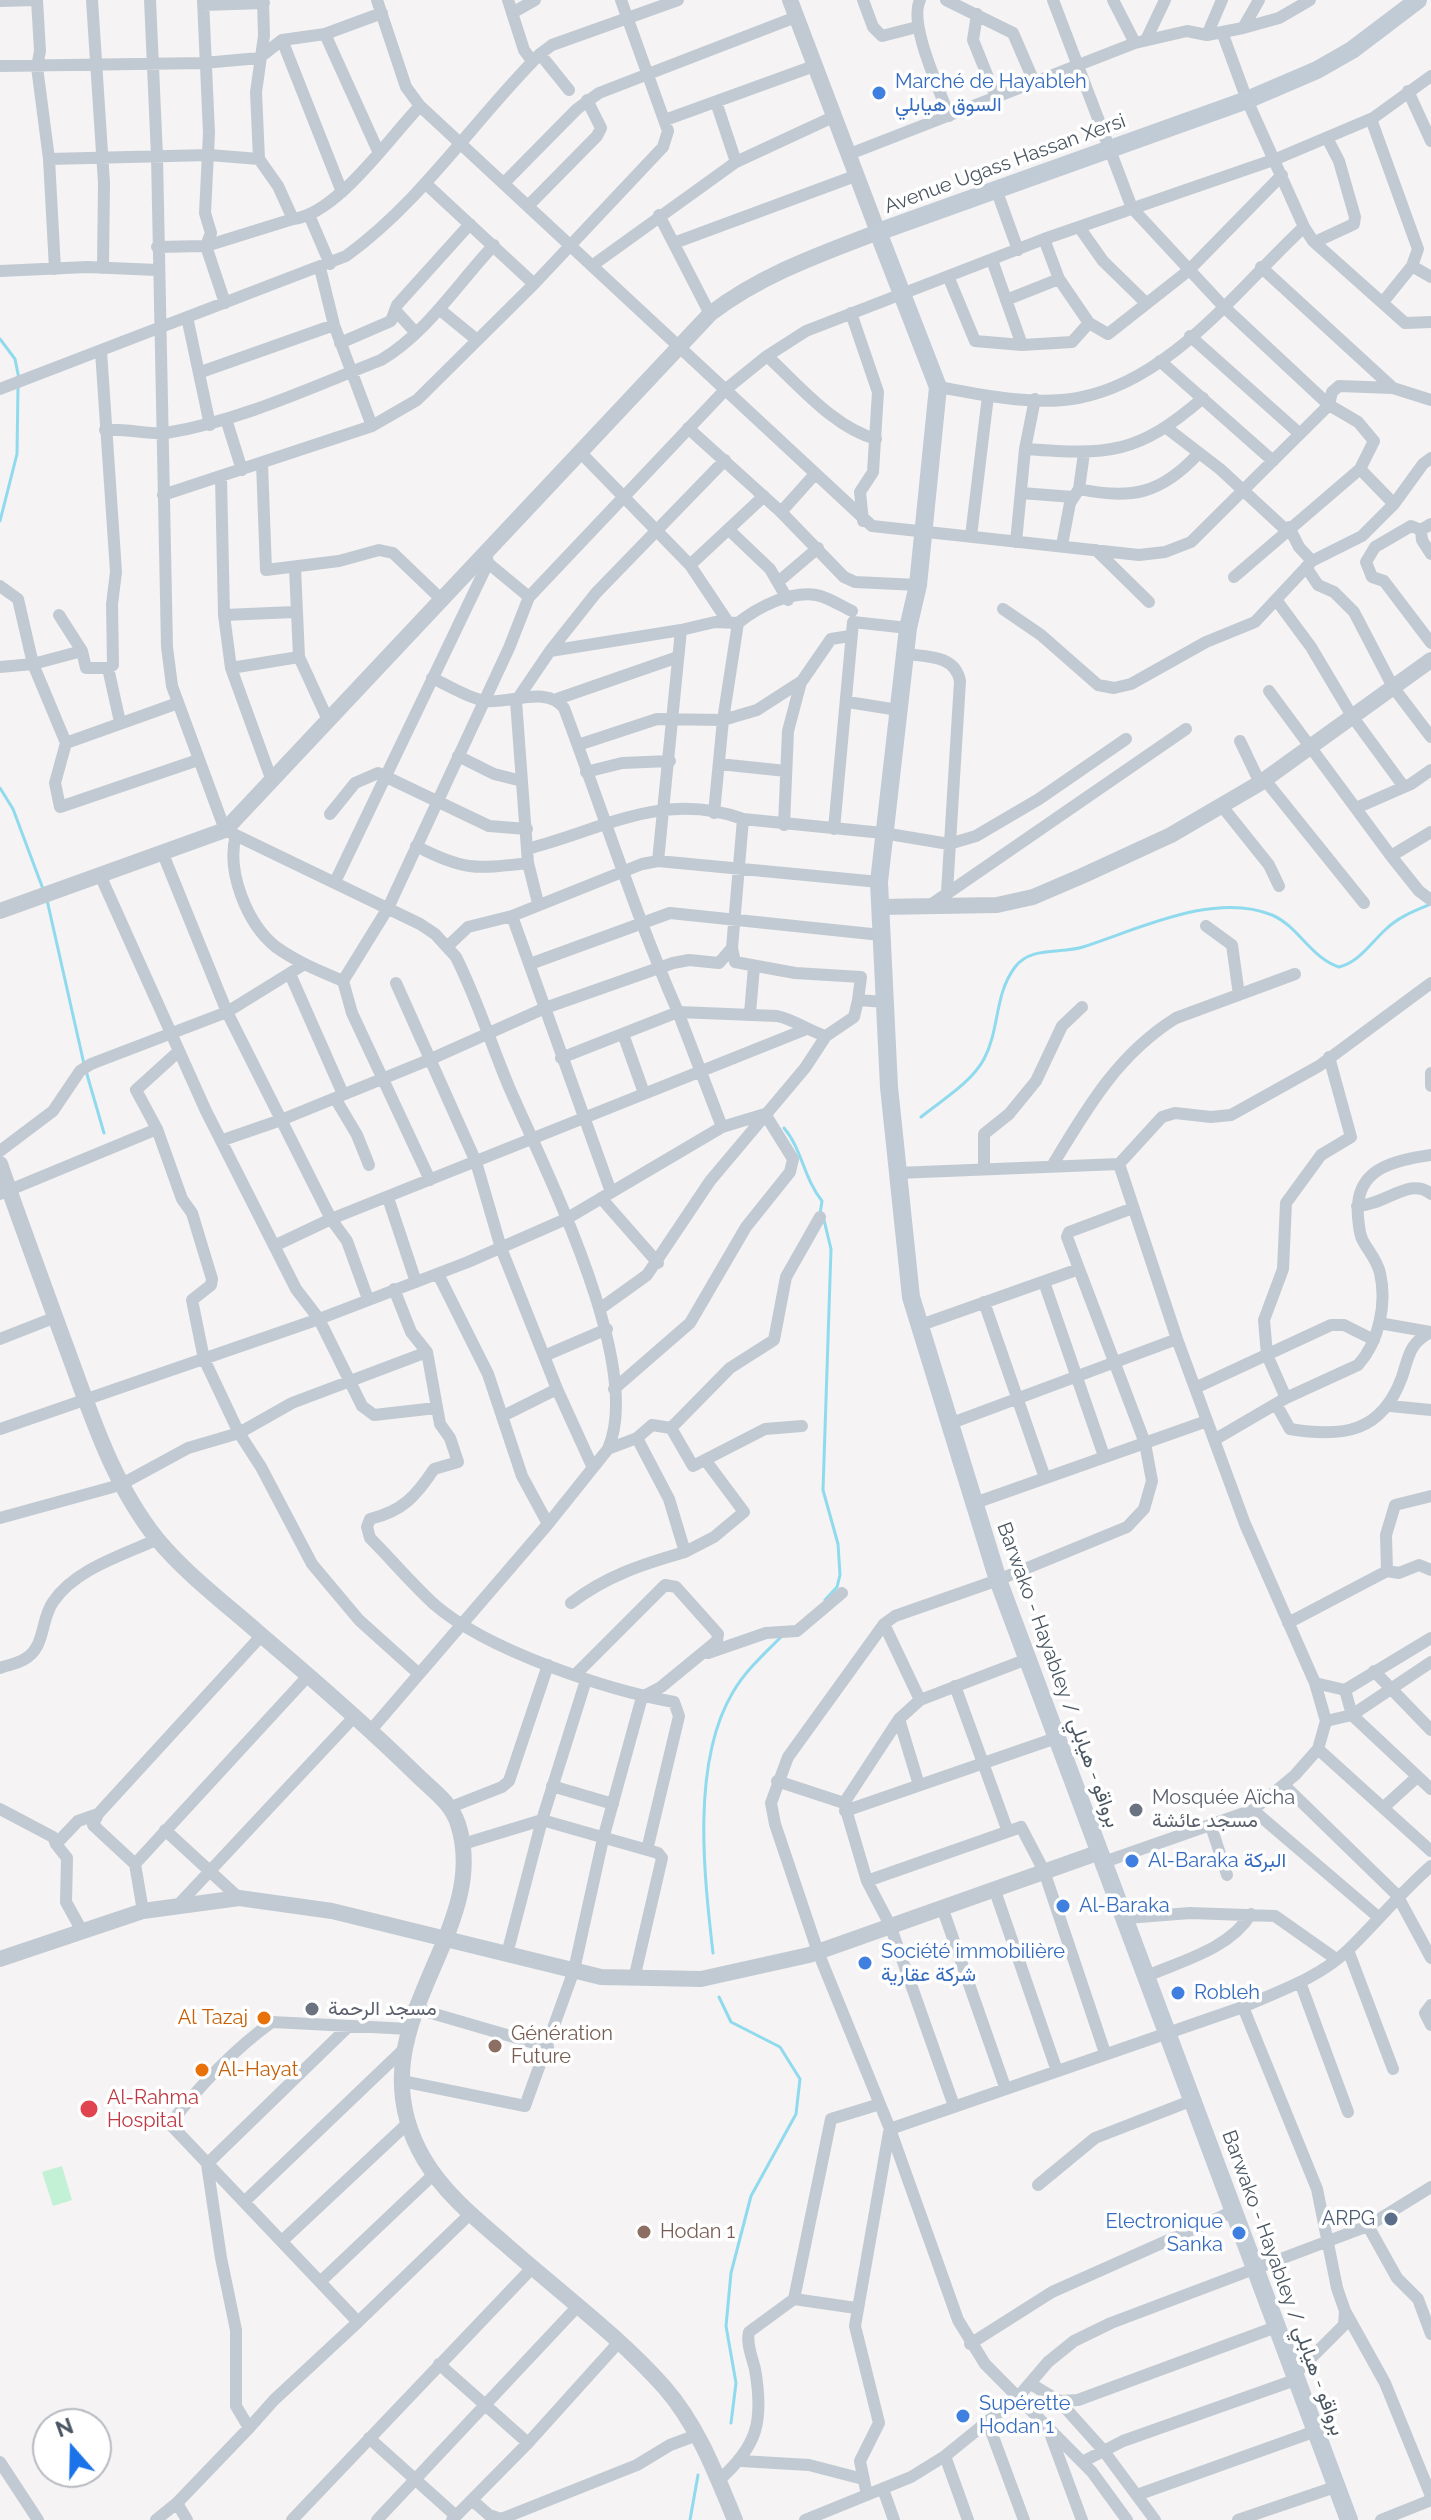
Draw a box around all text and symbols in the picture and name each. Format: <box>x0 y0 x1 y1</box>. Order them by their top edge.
place label: Marché de Hayableh السوق هيابلي <box>895 70 1087 117</box>
marker: Marché de Hayableh السوق هيابلي <box>870 84 888 102</box>
street label: Avenue Ugass Hassan Xersi <box>881 109 1129 219</box>
street label: Barwako - Hayabley / برواقو - هيابلي <box>991 1519 1125 1831</box>
place label: Mosquée Aïcha مسجد عائشة <box>1152 1786 1295 1833</box>
marker: Mosquée Aïcha مسجد عائشة <box>1127 1801 1145 1819</box>
place label: Al-Baraka البركة <box>1148 1849 1286 1873</box>
marker: Al-Baraka البركة <box>1123 1852 1141 1870</box>
place label: Al-Baraka <box>1079 1894 1170 1918</box>
marker: Al-Baraka <box>1054 1897 1072 1915</box>
place label: Société immobilière شركة عقارية <box>881 1940 1065 1987</box>
marker: Société immobilière شركة عقارية <box>856 1954 874 1972</box>
place label: Robleh <box>1194 1981 1260 2005</box>
marker: Robleh <box>1169 1984 1187 2002</box>
place label: مسجد الرحمة <box>328 1997 437 2021</box>
marker: مسجد الرحمة <box>303 2000 321 2018</box>
place label: Al Tazaj <box>178 2006 248 2030</box>
marker: Al Tazaj <box>255 2009 273 2027</box>
place label: Génération Future <box>511 2022 613 2069</box>
marker: Génération Future <box>486 2037 504 2055</box>
place label: Al-Hayat <box>218 2058 298 2082</box>
marker: Al-Hayat <box>193 2061 211 2079</box>
place label: Al-Rahma Hospital <box>107 2086 199 2133</box>
marker: Al-Rahma Hospital <box>78 2098 100 2120</box>
street label: Barwako - Hayabley / برواقو - هيابلي <box>1216 2127 1350 2439</box>
place label: ARPG <box>1322 2207 1375 2231</box>
place label: Electronique Sanka <box>1105 2210 1223 2257</box>
marker: ARPG <box>1382 2210 1400 2228</box>
place label: Hodan 1 <box>660 2220 735 2244</box>
marker: Hodan 1 <box>635 2223 653 2241</box>
marker: Electronique Sanka <box>1230 2224 1248 2242</box>
place label: Supérette Hodan 1 <box>979 2392 1070 2439</box>
marker: Supérette Hodan 1 <box>954 2407 972 2425</box>
north arrow <box>32 2408 112 2488</box>
text: N <box>52 2412 77 2442</box>

